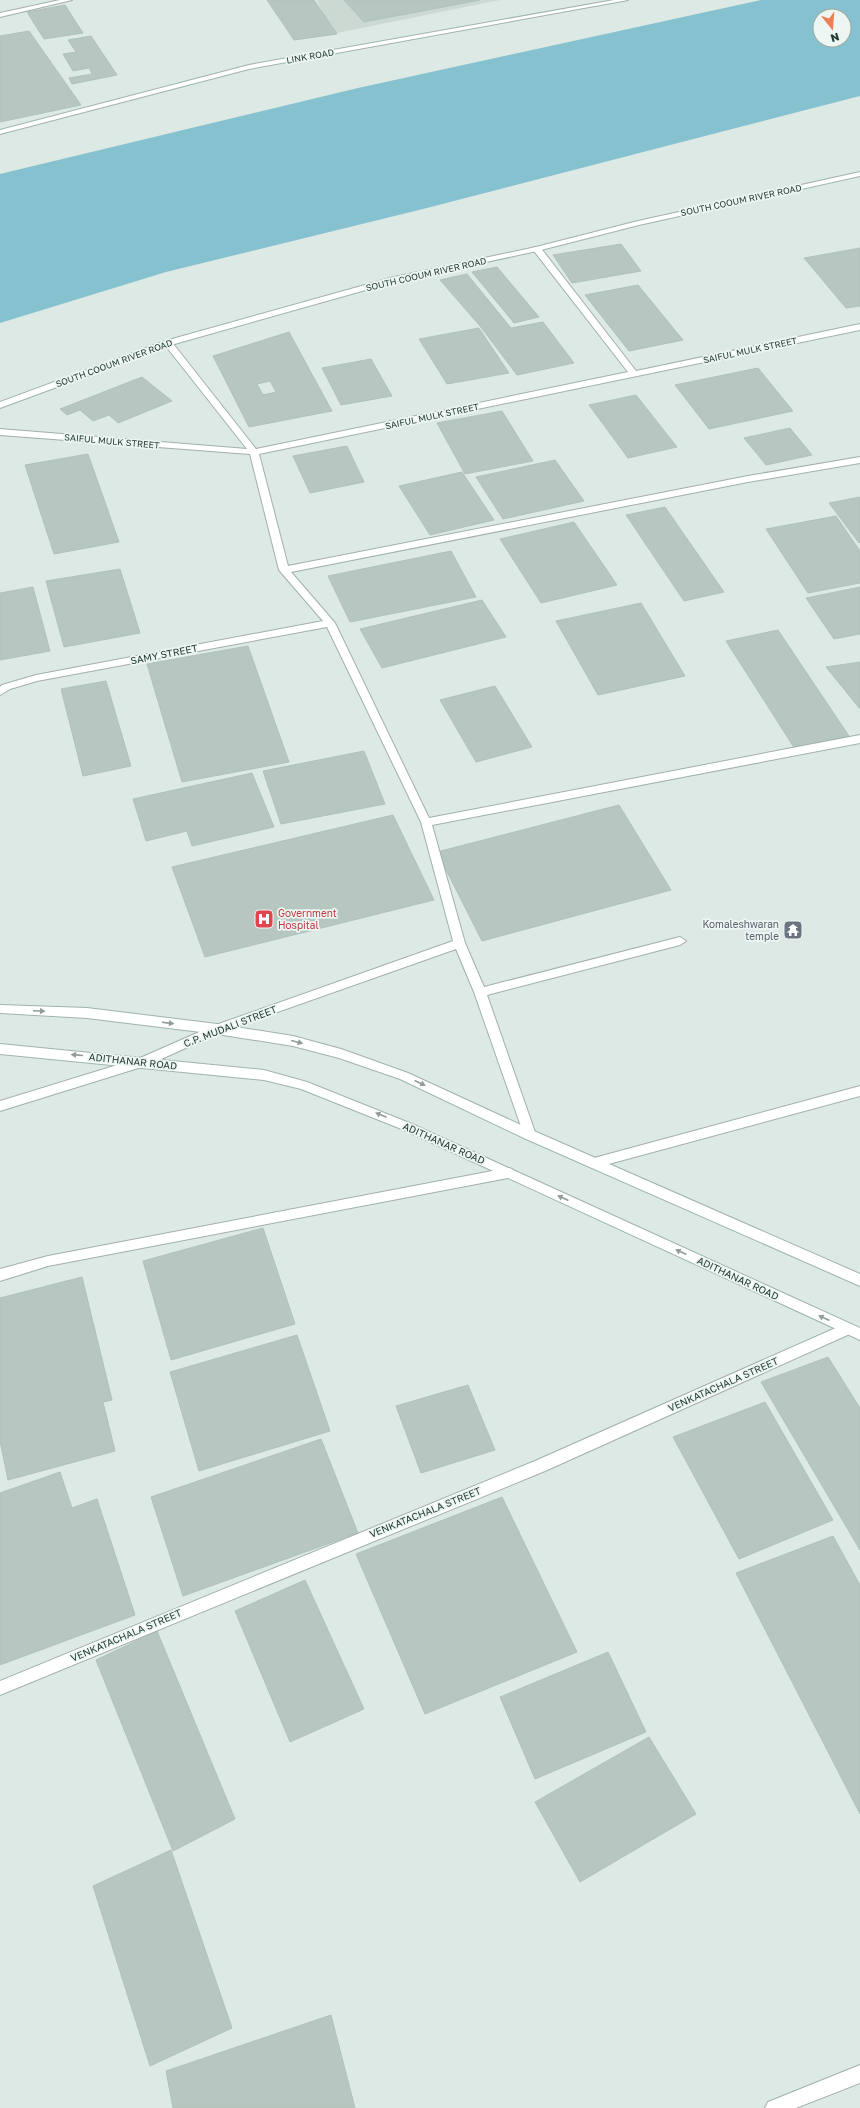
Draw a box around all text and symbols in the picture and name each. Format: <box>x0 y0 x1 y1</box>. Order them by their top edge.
north arrow <box>812 8 852 48</box>
text: N <box>829 31 841 45</box>
street label: LINK ROAD <box>285 46 335 66</box>
street label: SOUTH COOUM RIVER ROAD <box>679 182 803 218</box>
street label: SOUTH COOUM RIVER ROAD <box>365 255 487 293</box>
street label: SAIFUL MULK STREET <box>702 335 798 365</box>
street label: SOUTH COOUM RIVER ROAD <box>54 337 174 389</box>
street label: SAIFUL MULK STREET <box>384 401 480 431</box>
street label: SAIFUL MULK STREET <box>64 431 161 451</box>
street label: SAMY STREET <box>129 642 199 666</box>
place label: Government Hospital <box>278 907 337 931</box>
hospital icon: Government Hospital <box>253 908 275 930</box>
place label: Komaleshwaran temple <box>702 918 779 942</box>
temple icon: Komaleshwaran temple <box>782 919 804 941</box>
street label: C.P. MUDALI STREET <box>182 1003 278 1049</box>
one-way arrow <box>33 1007 45 1014</box>
one-way arrow <box>162 1020 174 1026</box>
one-way arrow <box>291 1040 303 1046</box>
street label: ADITHANAR ROAD <box>88 1050 178 1072</box>
one-way arrow <box>71 1052 83 1059</box>
one-way arrow <box>414 1080 426 1086</box>
one-way arrow <box>374 1112 386 1118</box>
street label: ADITHANAR ROAD <box>401 1119 487 1167</box>
one-way arrow <box>557 1195 569 1201</box>
one-way arrow <box>675 1249 687 1255</box>
street label: ADITHANAR ROAD <box>695 1254 781 1302</box>
one-way arrow <box>819 1315 830 1321</box>
street label: VENKATACHALA STREET <box>666 1354 780 1414</box>
street label: VENKATACHALA STREET <box>367 1484 483 1540</box>
street label: VENKATACHALA STREET <box>69 1606 183 1664</box>

